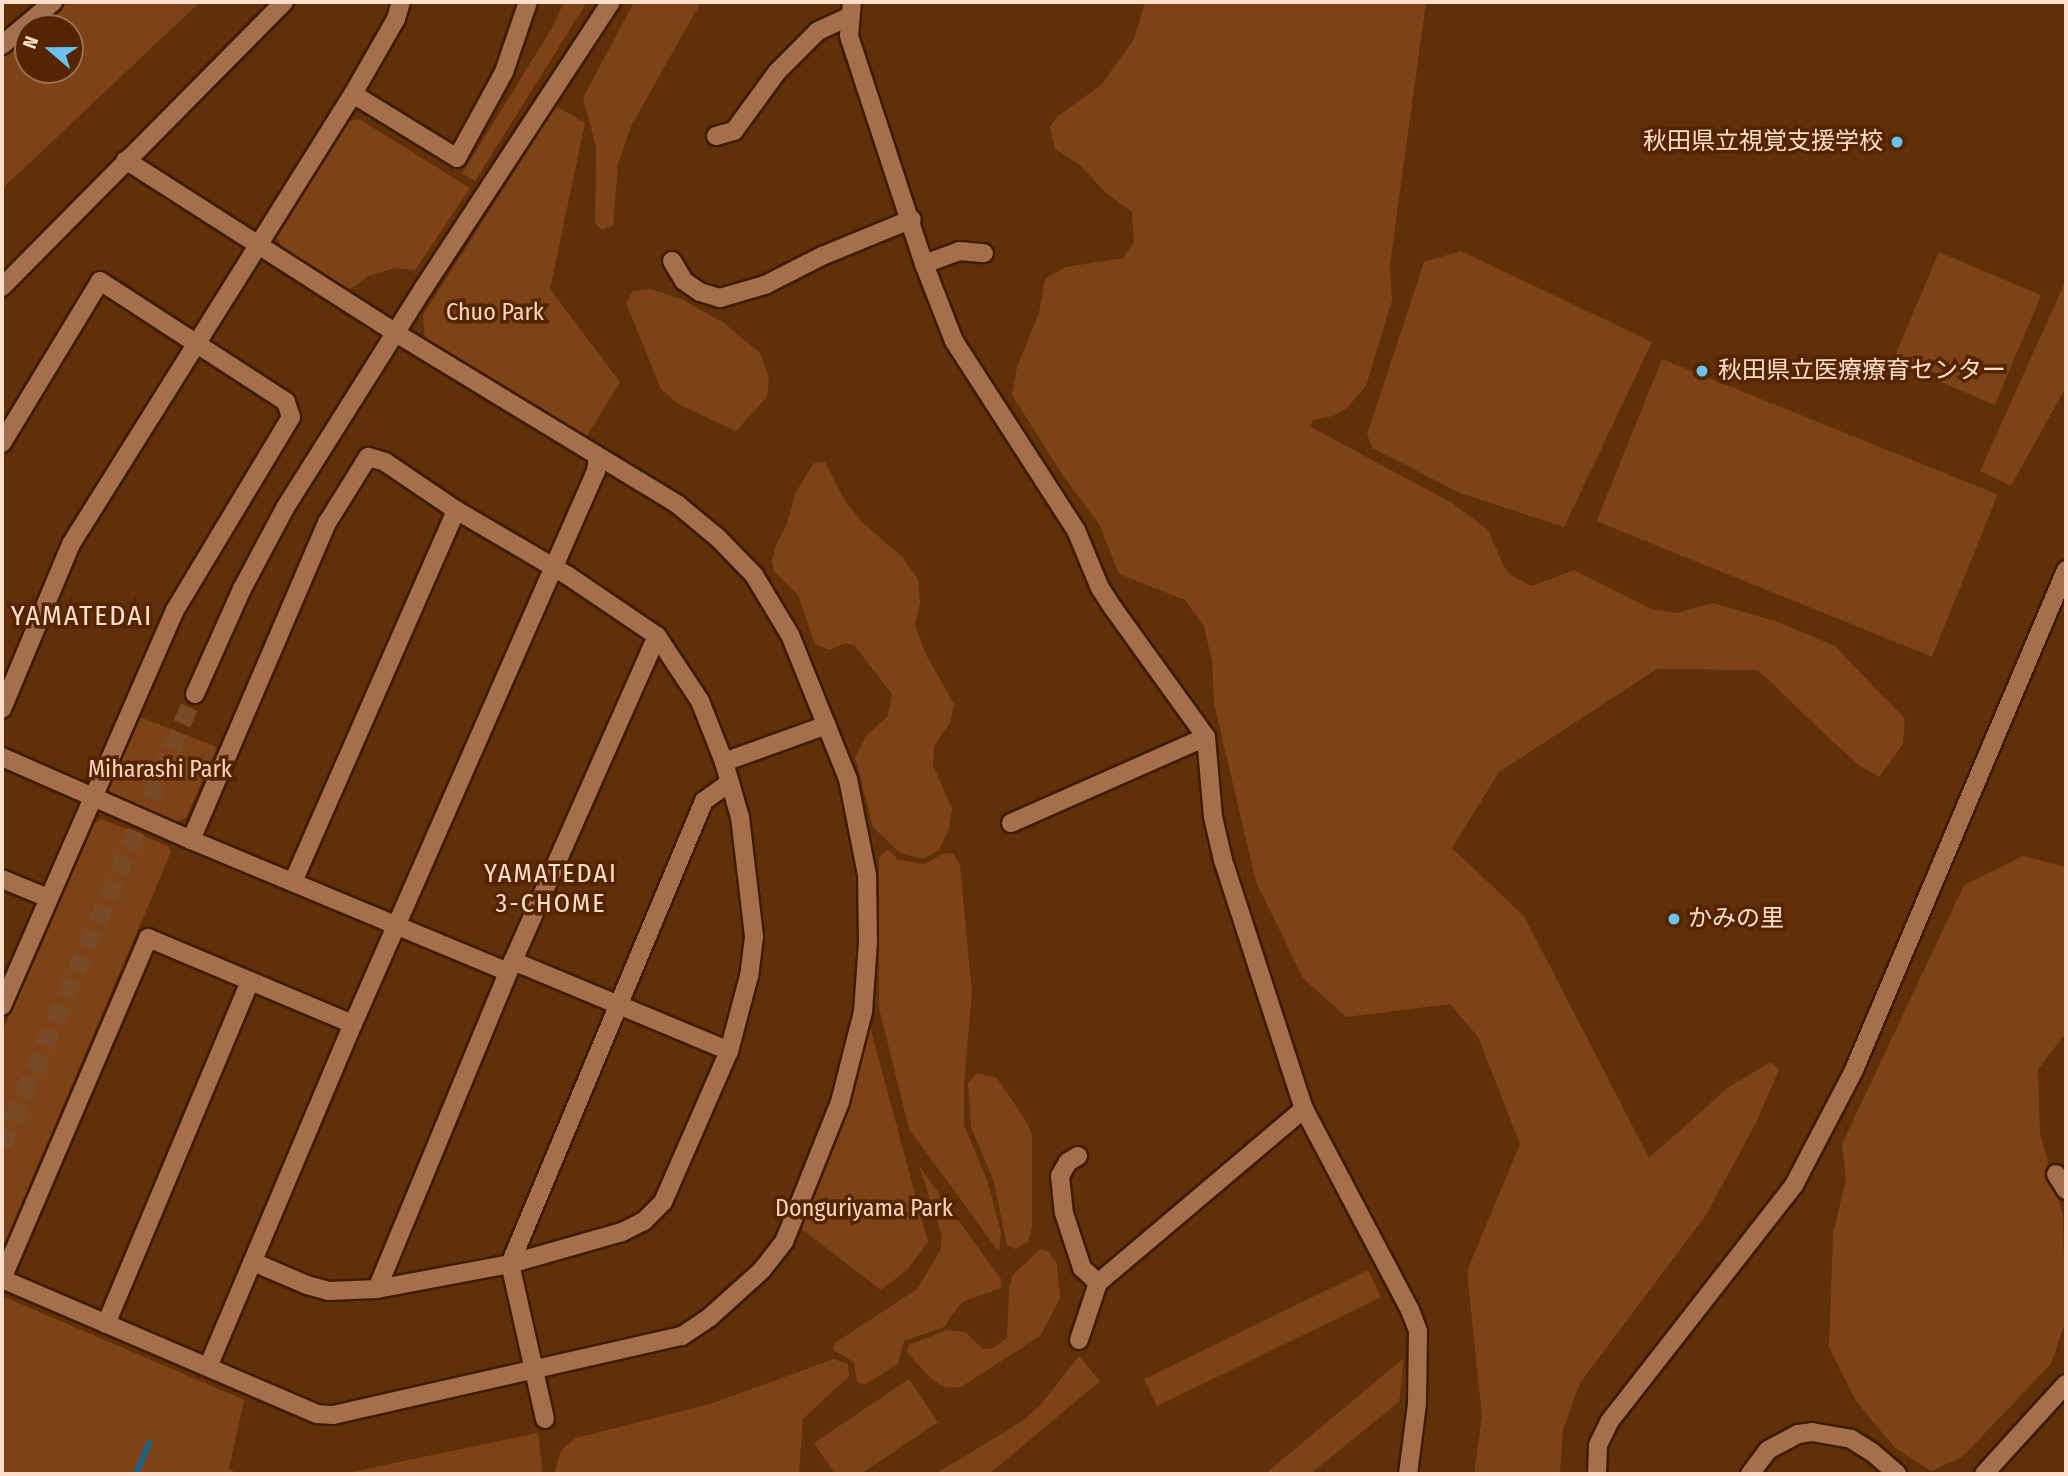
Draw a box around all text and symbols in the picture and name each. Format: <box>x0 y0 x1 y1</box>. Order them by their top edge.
north arrow <box>14 14 84 84</box>
text: N <box>18 33 43 52</box>
place label: 秋田県立視覚支援学校 <box>1643 128 1883 156</box>
marker: 秋田県立視覚支援学校 <box>1889 134 1905 150</box>
park label: Chuo Park <box>446 299 544 327</box>
place label: 秋田県立医療療育センター <box>1718 357 2006 385</box>
marker: 秋田県立医療療育センター <box>1692 361 1712 381</box>
district label: YAMATEDAI <box>12 599 152 633</box>
park label: Miharashi Park <box>88 756 232 784</box>
district label: YAMATEDAI 3-CHOME <box>485 858 617 920</box>
place label: かみの里 <box>1688 905 1784 933</box>
marker: かみの里 <box>1666 911 1682 927</box>
park label: Donguriyama Park <box>775 1195 953 1223</box>

